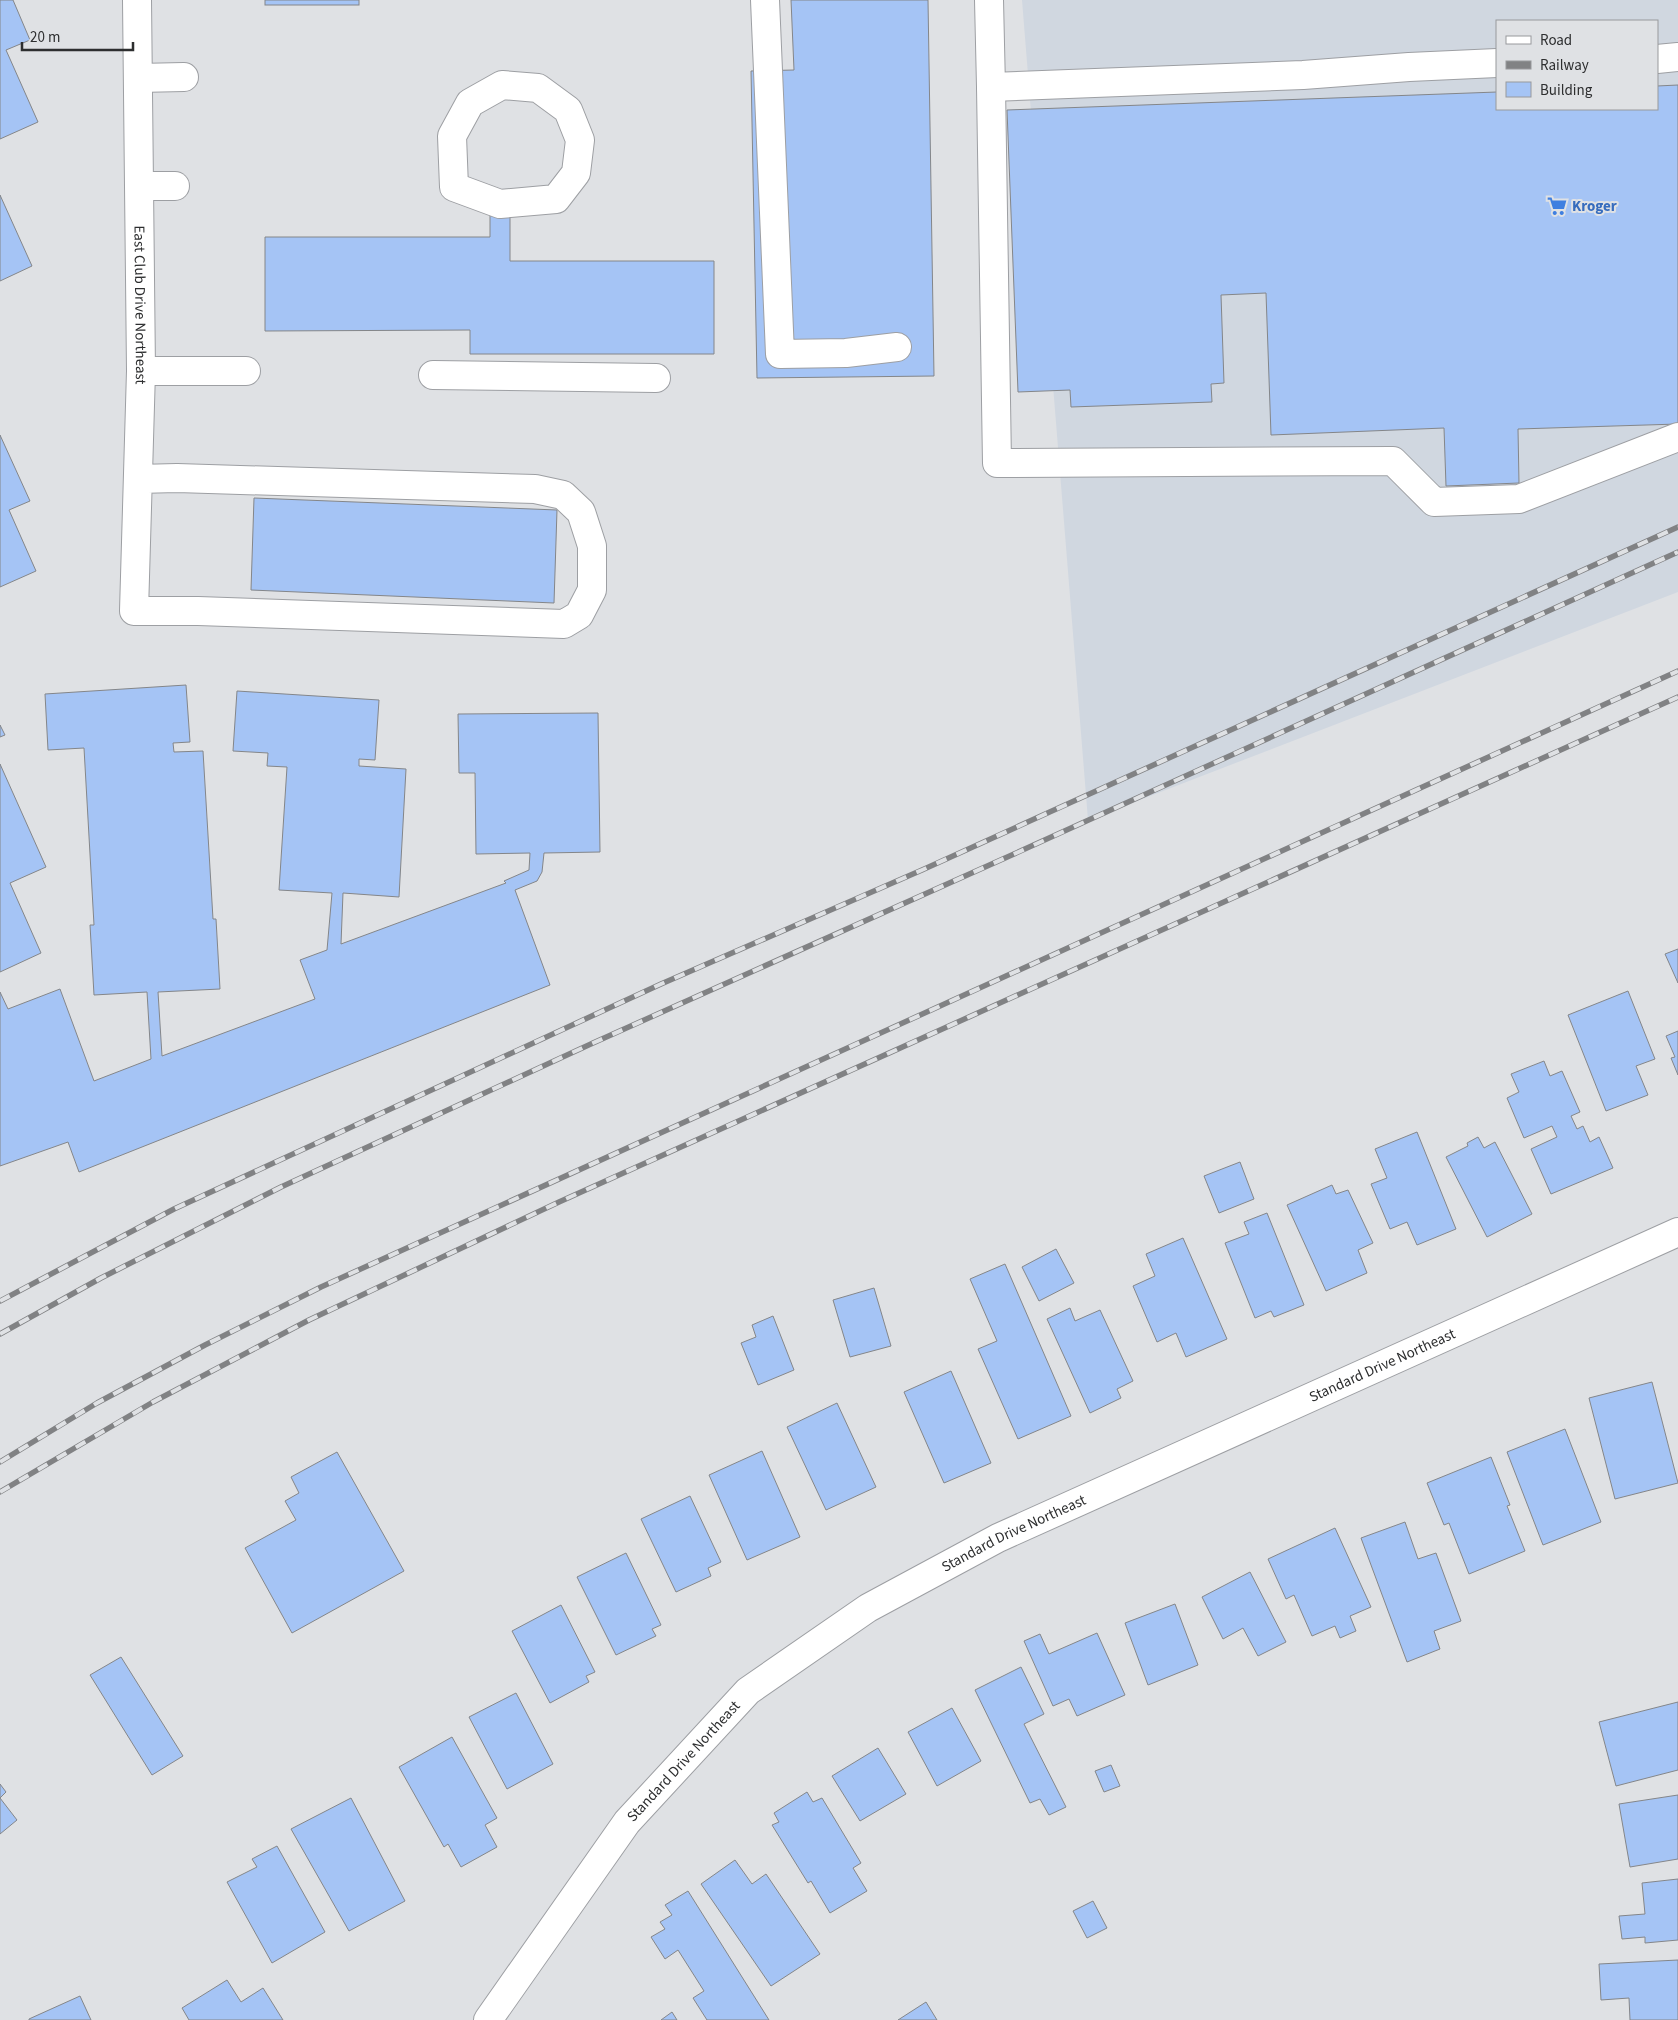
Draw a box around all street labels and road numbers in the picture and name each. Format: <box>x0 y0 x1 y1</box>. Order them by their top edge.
street label: East Club Drive Northeast <box>129 225 152 385</box>
street label: Standard Drive Northeast <box>1306 1323 1459 1407</box>
street label: Standard Drive Northeast <box>938 1489 1089 1577</box>
street label: Standard Drive Northeast <box>622 1696 745 1826</box>

